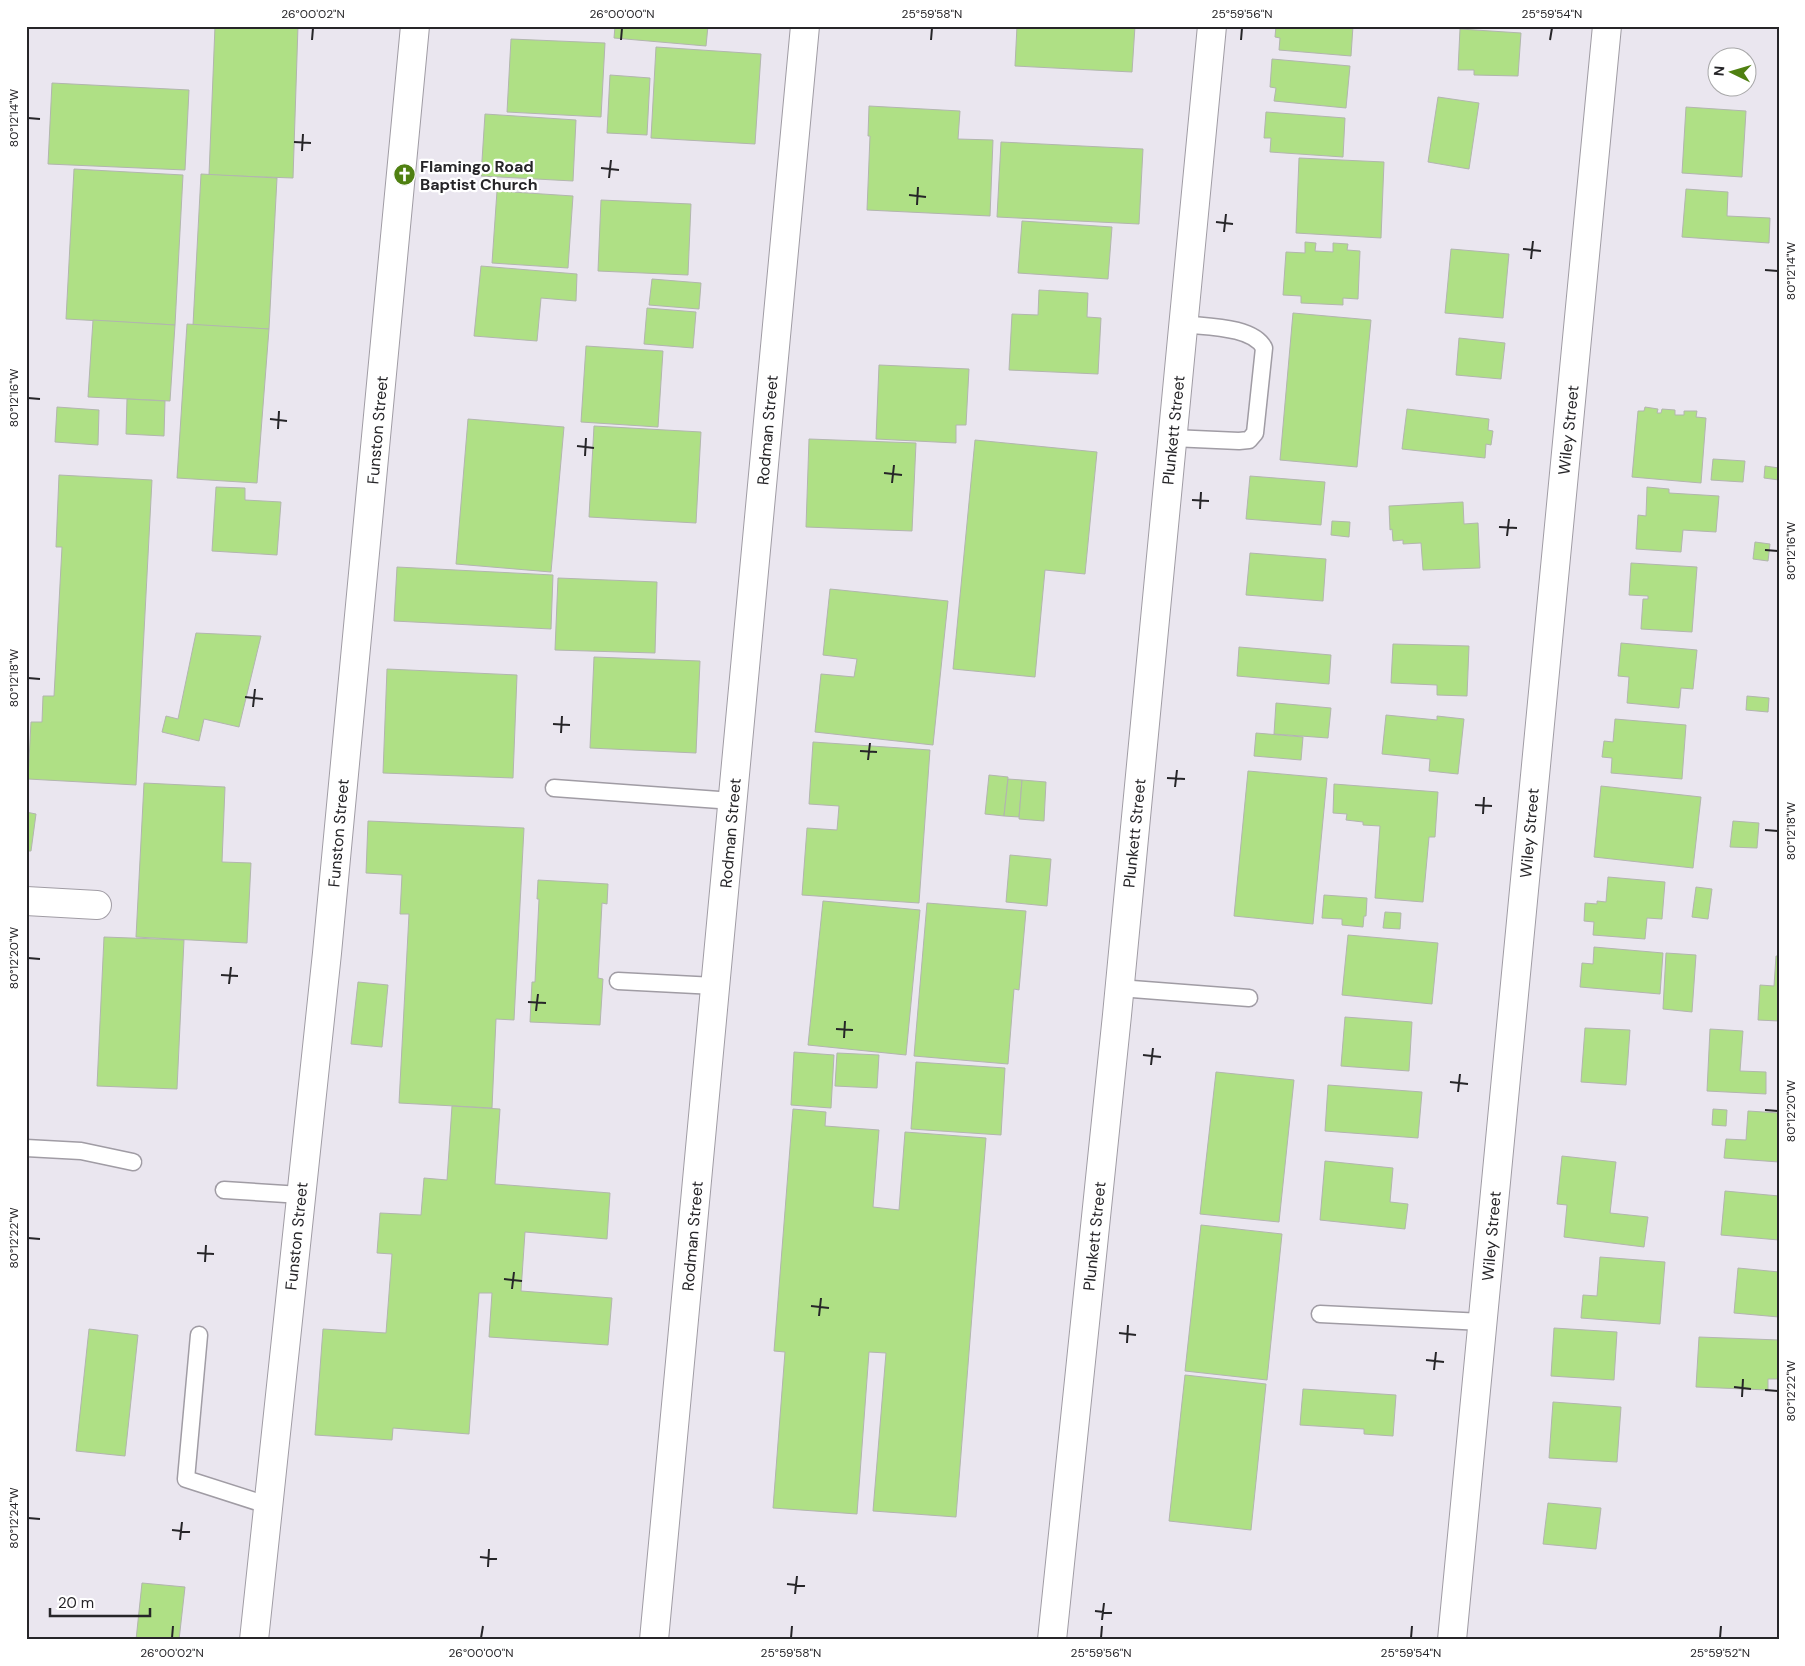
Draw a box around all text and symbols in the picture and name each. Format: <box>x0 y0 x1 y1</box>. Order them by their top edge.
text: 26°00'02"N <box>281 6 345 22</box>
text: 26°00'00"N <box>589 6 655 22</box>
text: 25°59'58"N <box>902 6 962 22</box>
text: 25°59'56"N <box>1211 6 1273 22</box>
text: 25°59'54"N <box>1522 6 1582 22</box>
north arrow <box>1708 48 1758 98</box>
text: N <box>1710 65 1728 77</box>
text: 80°12'14"W <box>6 88 22 147</box>
place label: Flamingo Road Baptist Church <box>420 156 538 195</box>
church icon: Flamingo Road Baptist Church <box>392 163 416 187</box>
text: 80°12'14"W <box>1783 241 1799 300</box>
text: 80°12'16"W <box>6 368 22 427</box>
street label: Rodman Street <box>752 374 783 486</box>
street label: Plunkett Street <box>1157 374 1190 486</box>
street label: Funston Street <box>362 375 393 485</box>
street label: Wiley Street <box>1553 384 1584 476</box>
text: 80°12'16"W <box>1783 521 1799 580</box>
text: 80°12'18"W <box>6 648 22 707</box>
street label: Rodman Street <box>715 777 746 889</box>
street label: Plunkett Street <box>1118 777 1151 889</box>
street label: Funston Street <box>323 778 354 888</box>
street label: Wiley Street <box>1515 787 1544 879</box>
text: 80°12'18"W <box>1783 801 1799 860</box>
text: 80°12'20"W <box>6 926 22 989</box>
text: 80°12'20"W <box>1783 1079 1799 1142</box>
street label: Rodman Street <box>677 1180 708 1292</box>
street label: Plunkett Street <box>1078 1180 1111 1292</box>
street label: Funston Street <box>280 1181 313 1291</box>
street label: Wiley Street <box>1477 1190 1506 1282</box>
text: 80°12'22"W <box>6 1207 22 1269</box>
text: 80°12'22"W <box>1783 1360 1799 1422</box>
text: 80°12'24"W <box>6 1487 22 1549</box>
scale bar <box>50 1586 150 1618</box>
text: 20 m <box>58 1593 94 1613</box>
text: 26°00'02"N <box>140 1645 204 1661</box>
text: 26°00'00"N <box>448 1645 514 1661</box>
text: 25°59'58"N <box>761 1645 821 1661</box>
text: 25°59'56"N <box>1070 1645 1132 1661</box>
text: 25°59'54"N <box>1381 1645 1441 1661</box>
text: 25°59'52"N <box>1690 1645 1750 1661</box>

